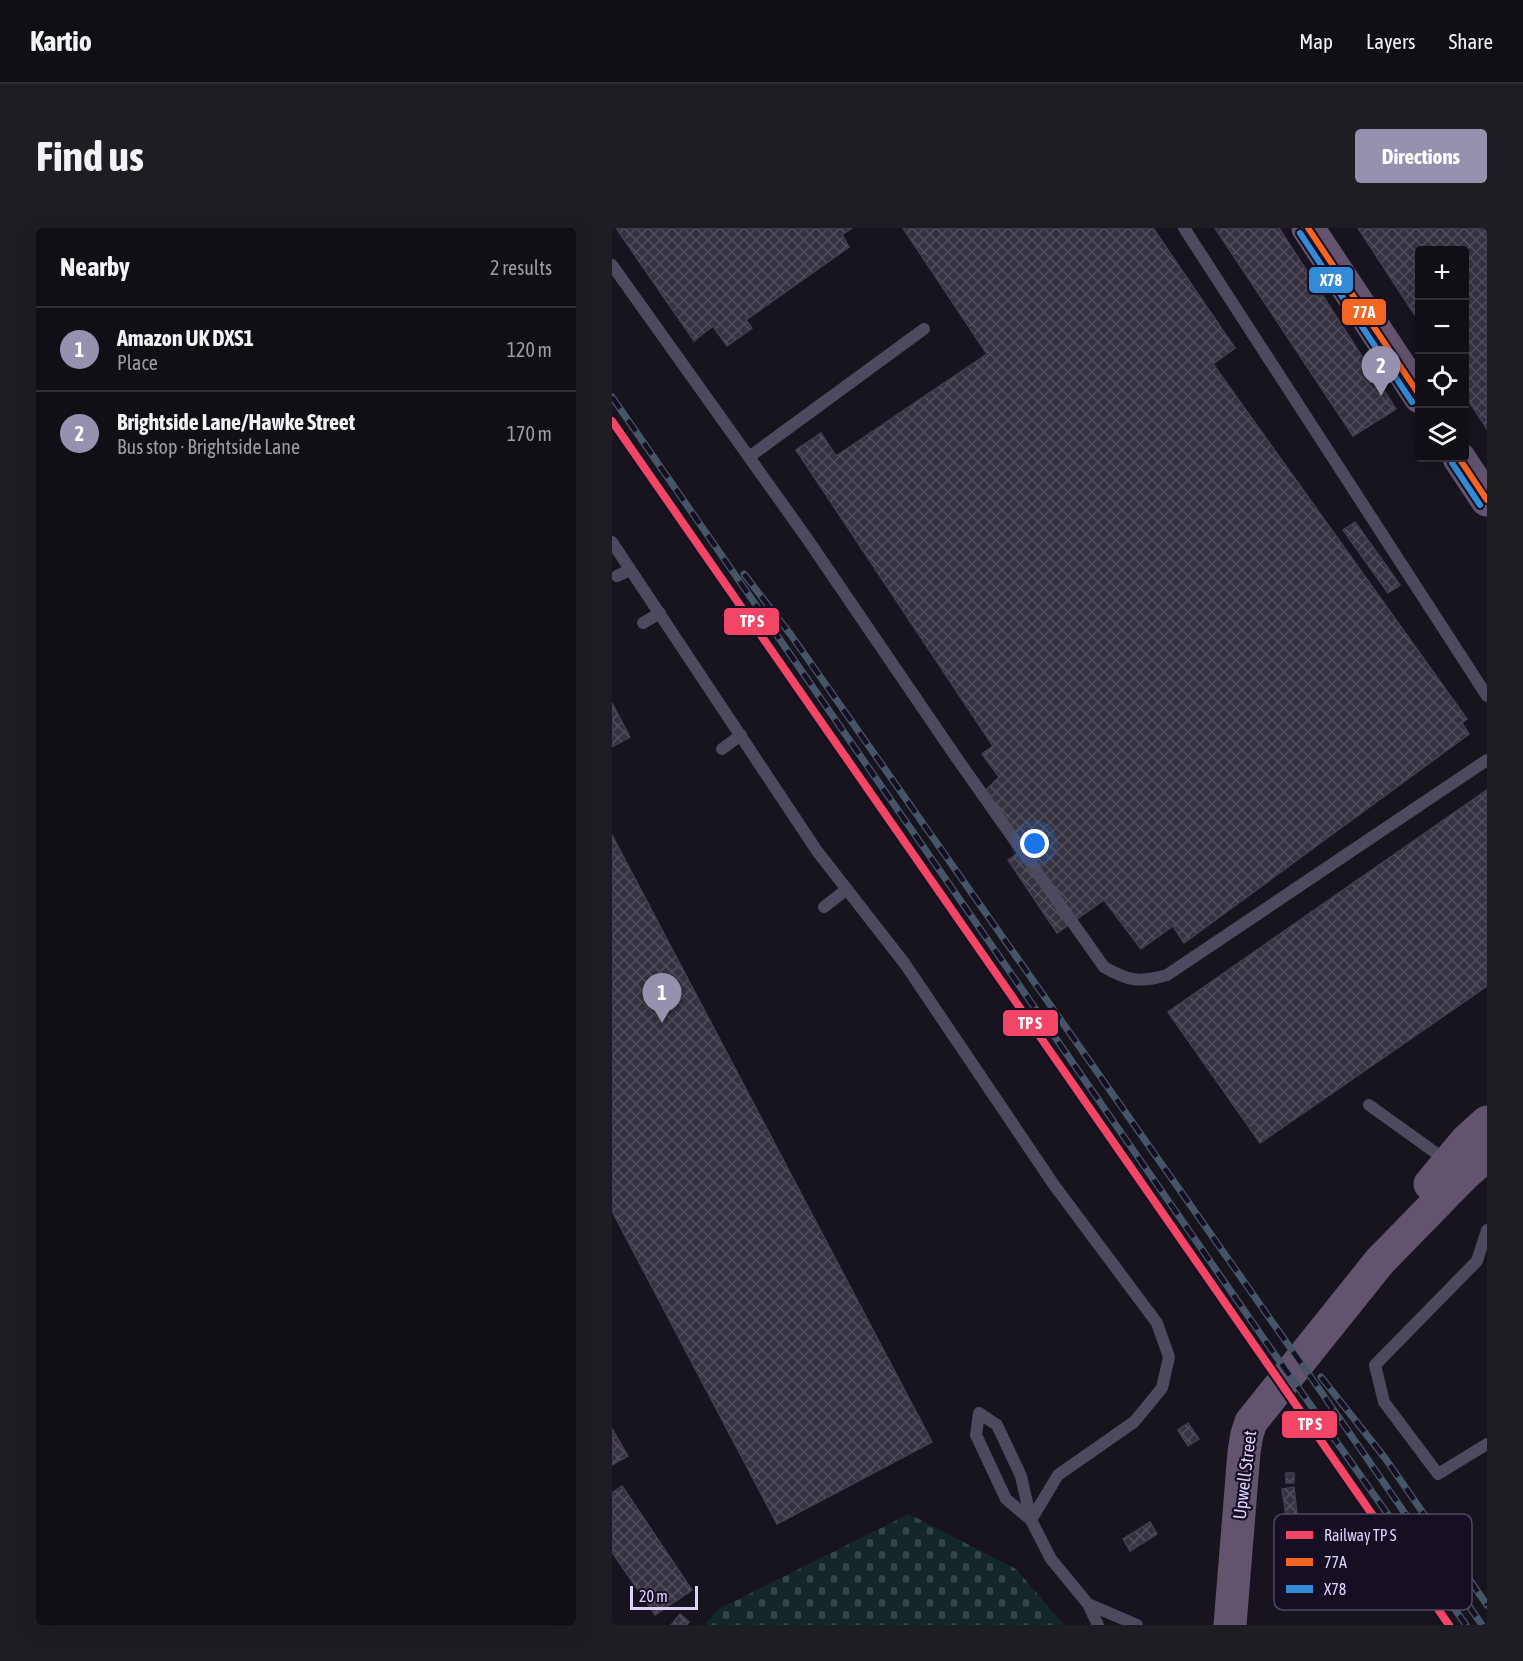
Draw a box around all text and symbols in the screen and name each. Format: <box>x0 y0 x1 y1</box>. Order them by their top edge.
text: Kartio <box>30 25 92 57</box>
text: Map <box>1299 29 1333 53</box>
text: Layers <box>1366 29 1416 53</box>
text: Share <box>1449 29 1493 53</box>
button: Directions <box>1355 129 1487 183</box>
text: Find us <box>36 132 144 180</box>
map controls <box>1415 246 1469 462</box>
button: + <box>1415 246 1469 300</box>
text: Nearby <box>60 252 130 282</box>
text: 2 results <box>490 256 552 279</box>
line badge: X78 <box>1308 266 1354 294</box>
text: X78 <box>1319 271 1343 289</box>
line badge: 77A <box>1341 298 1387 326</box>
button: − <box>1415 300 1469 354</box>
text: 77A <box>1353 303 1376 321</box>
text: Amazon UK DXS1 <box>117 325 254 351</box>
text: 1 <box>75 338 84 361</box>
text: 120 m <box>507 338 552 361</box>
pin: 2 <box>1362 346 1400 396</box>
text: Place <box>117 351 158 374</box>
button: locate <box>1415 354 1469 408</box>
button: layers <box>1415 408 1469 462</box>
text: Brightside Lane/Hawke Street <box>117 409 355 435</box>
text: 2 <box>75 422 84 445</box>
text: 170 m <box>507 422 552 445</box>
text: Bus stop · Brightside Lane <box>117 435 300 458</box>
line badge: TP S <box>723 607 780 636</box>
text: TP S <box>740 612 764 630</box>
your location <box>1020 829 1049 858</box>
pin: 1 <box>643 974 682 1023</box>
line badge: TP S <box>1002 1009 1059 1037</box>
text: TP S <box>1018 1014 1042 1032</box>
line badge: TP S <box>1281 1410 1338 1439</box>
text: TP S <box>1298 1415 1322 1433</box>
street label: Upwell Street <box>1229 1429 1260 1520</box>
legend <box>1274 1514 1472 1610</box>
text: Railway TP S <box>1324 1526 1397 1545</box>
text: 77A <box>1324 1553 1347 1571</box>
text: X78 <box>1324 1580 1346 1598</box>
scale bar <box>630 1583 698 1610</box>
text: 20 m <box>639 1587 668 1605</box>

